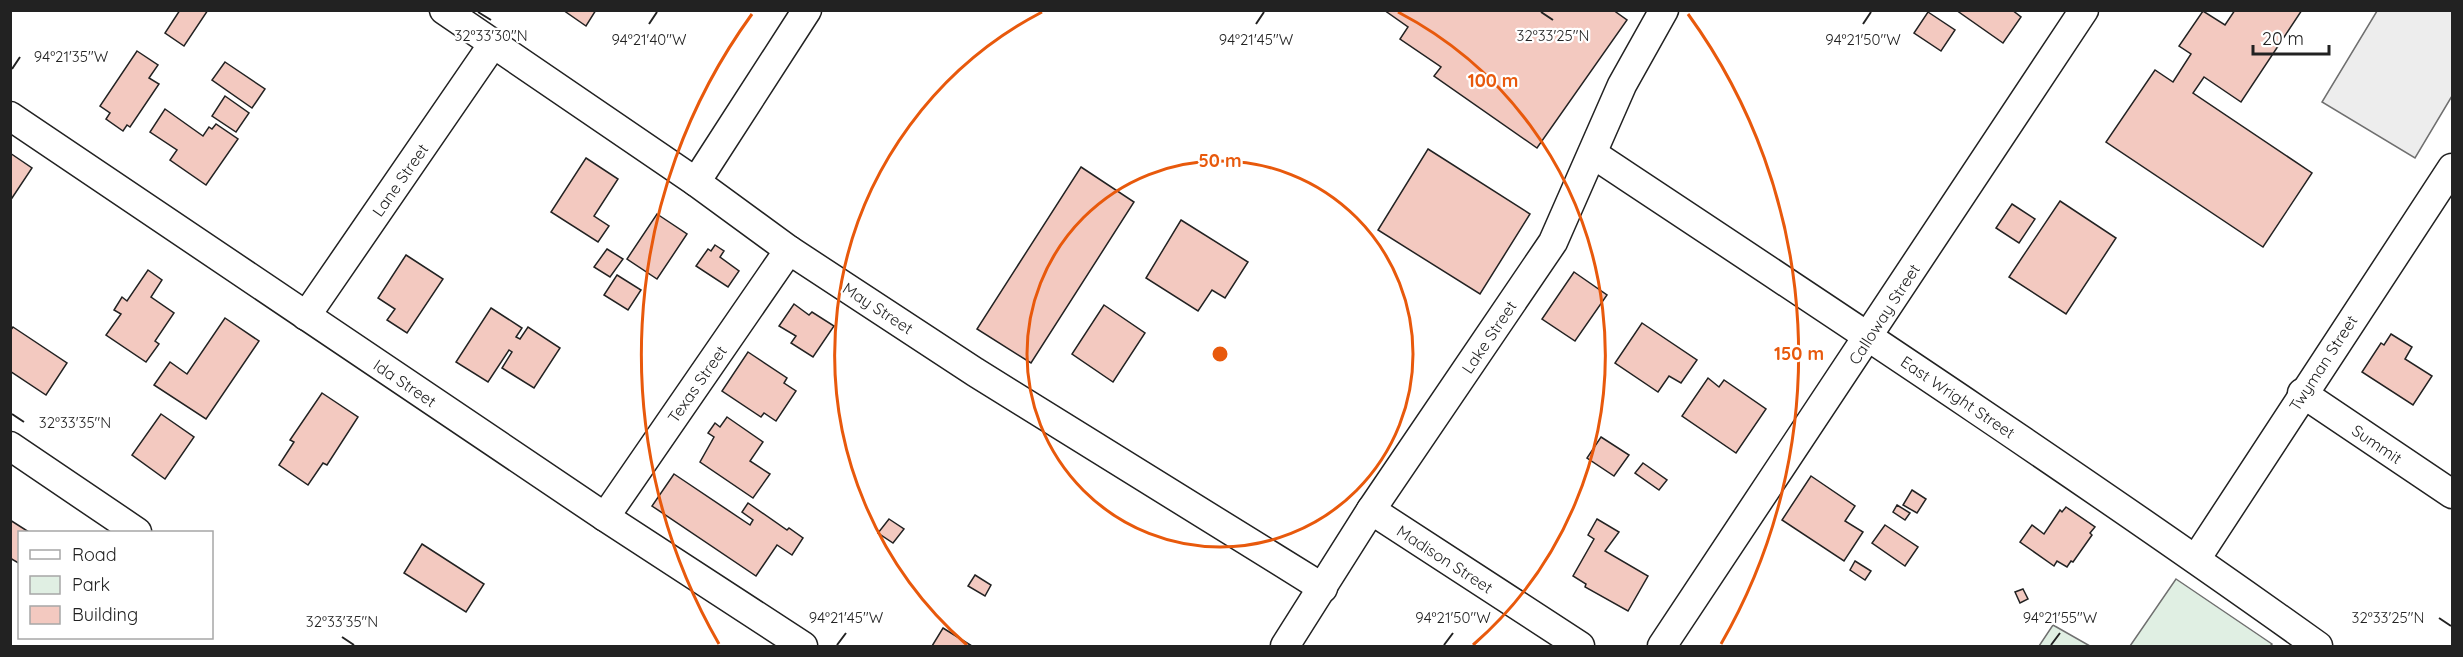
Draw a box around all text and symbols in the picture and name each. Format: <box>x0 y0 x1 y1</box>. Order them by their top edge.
scale bar <box>2253 18 2330 56</box>
text: 32°33'30"N <box>454 26 528 45</box>
text: 32°33'25"N <box>1517 26 1589 45</box>
text: 20 m <box>2262 27 2304 50</box>
text: 94°21'40"W <box>611 30 687 49</box>
text: 94°21'45"W <box>1219 30 1294 49</box>
text: 94°21'50"W <box>1825 30 1901 49</box>
text: 94°21'35"W <box>34 47 109 66</box>
text: 100 m <box>1468 69 1518 92</box>
street label: Lane Street <box>368 140 432 220</box>
text: 50 m <box>1198 149 1242 172</box>
street label: Calloway Street <box>1844 260 1924 368</box>
street label: May Street <box>839 278 917 338</box>
street label: Lake Street <box>1457 297 1521 377</box>
street label: Twyman Street <box>2285 311 2361 415</box>
street label: Texas Street <box>663 342 731 426</box>
text: 150 m <box>1774 342 1824 365</box>
centre of rings <box>1210 344 1230 364</box>
street label: East Wright Street <box>1897 351 2019 443</box>
street label: Ida Street <box>370 355 440 411</box>
text: 32°33'35"N <box>39 413 111 432</box>
street label: Summit <box>2348 420 2406 468</box>
street label: Madison Street <box>1393 521 1497 597</box>
legend <box>18 531 213 639</box>
text: Road <box>72 543 117 566</box>
text: Park <box>72 573 110 596</box>
text: Building <box>72 603 138 626</box>
text: 94°21'45"W <box>809 608 884 627</box>
text: 94°21'50"W <box>1415 608 1491 627</box>
text: 94°21'55"W <box>2023 608 2098 627</box>
text: 32°33'25"N <box>2352 608 2424 627</box>
text: 32°33'35"N <box>306 612 378 631</box>

